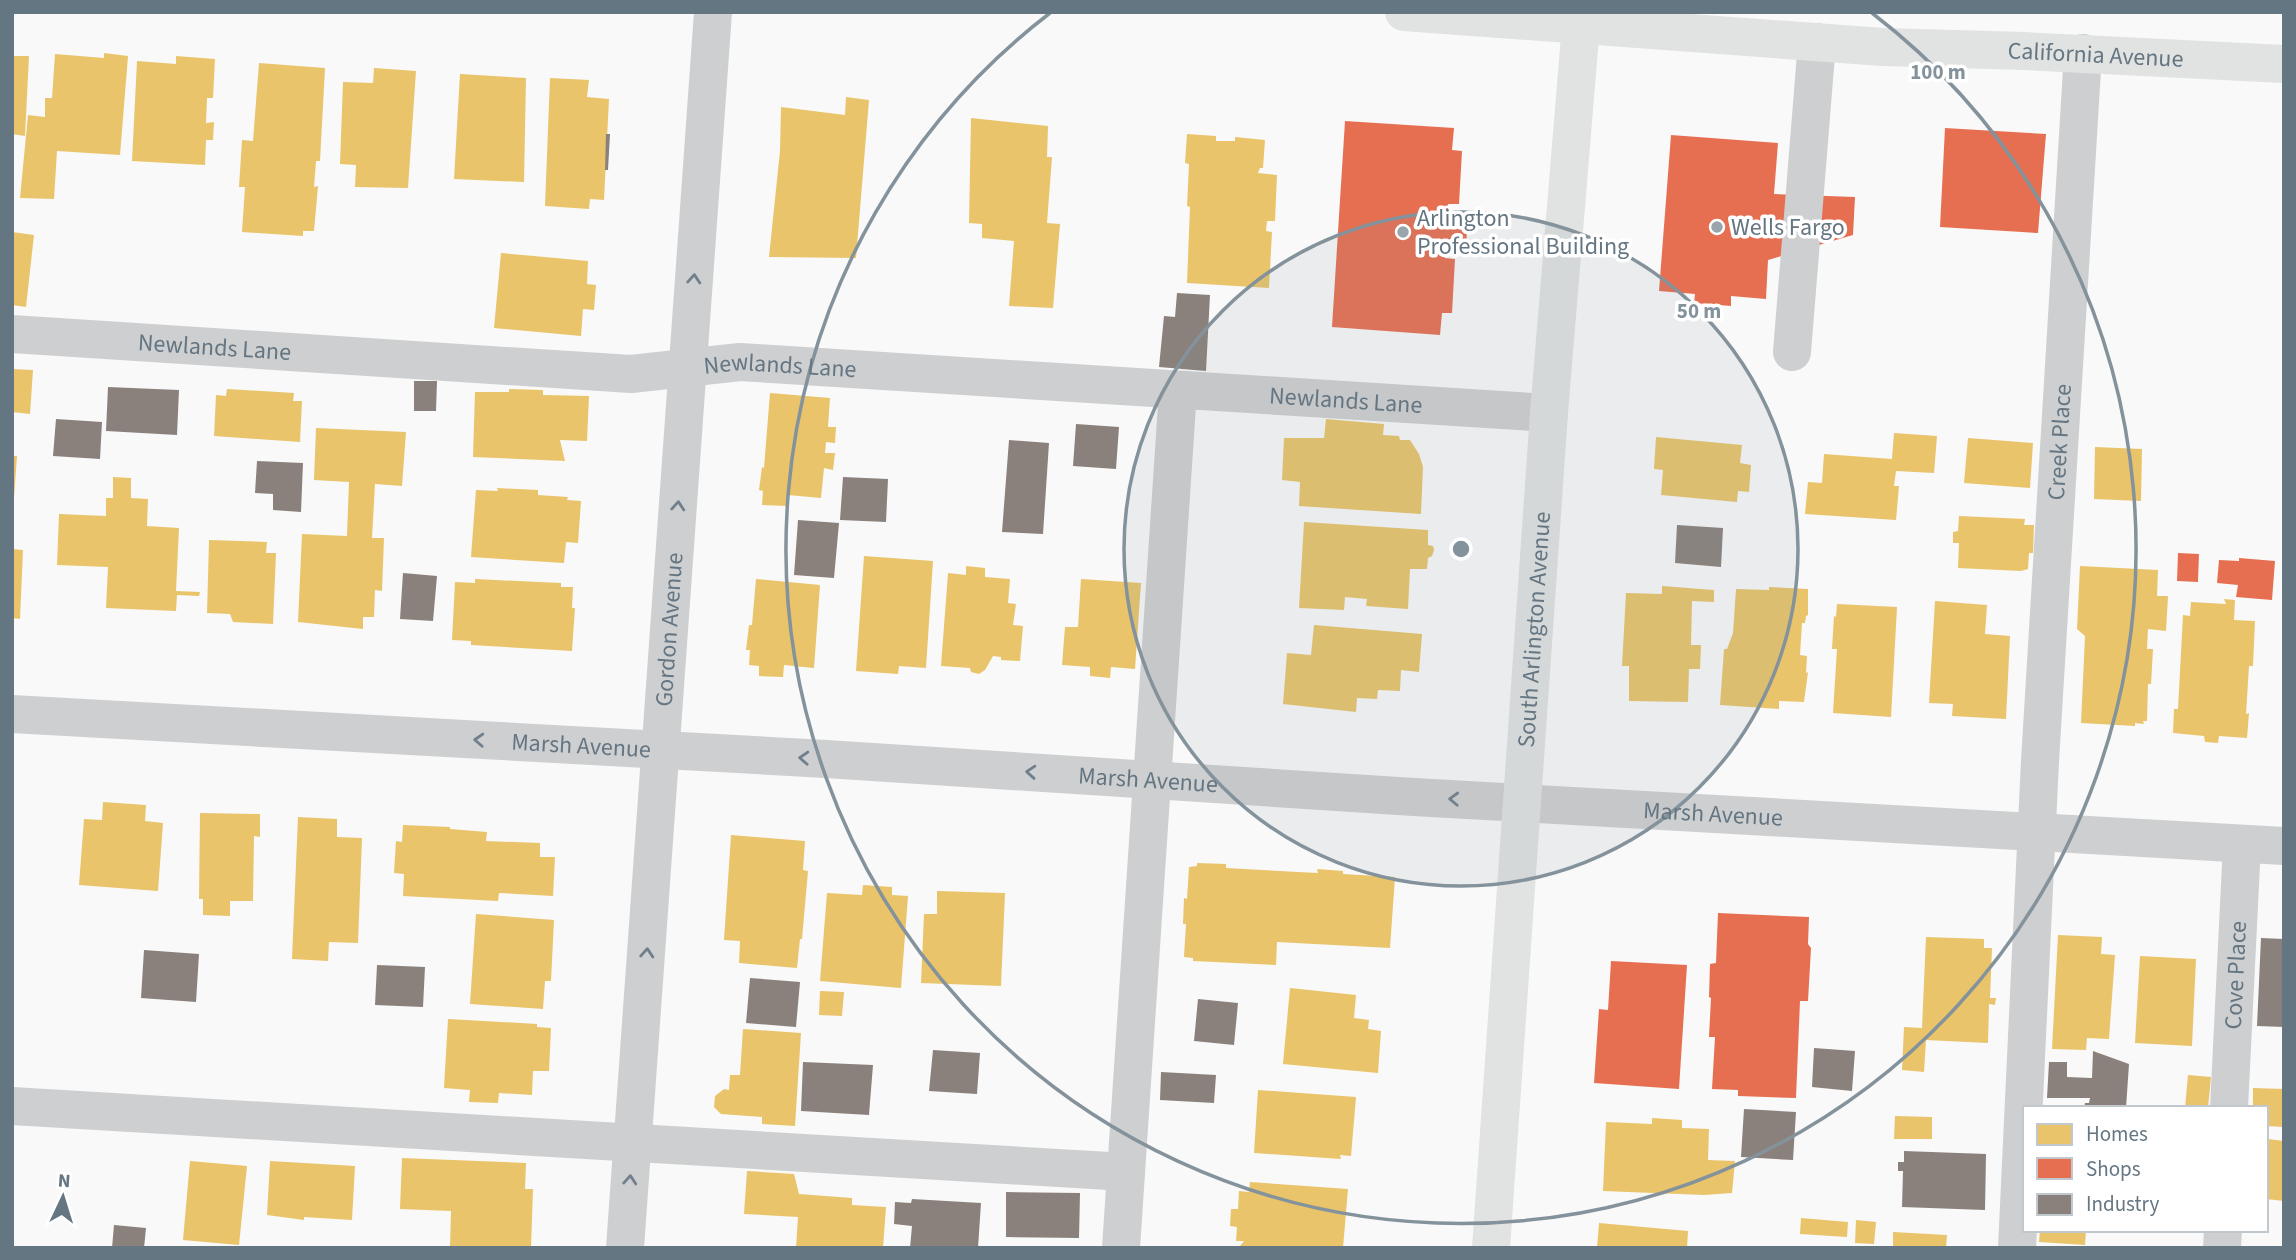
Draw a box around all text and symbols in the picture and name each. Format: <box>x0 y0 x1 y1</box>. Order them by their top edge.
street label: California Avenue <box>2007 34 2184 77</box>
text: 100 m <box>1910 57 1966 87</box>
place label: Arlington Professional Building <box>1417 201 1629 264</box>
place label: Wells Fargo <box>1731 210 1845 245</box>
marker: Wells Fargo <box>1709 219 1725 235</box>
marker: Arlington Professional Building <box>1395 224 1411 240</box>
one-way arrow <box>687 273 702 284</box>
text: 50 m <box>1677 296 1721 326</box>
street label: Newlands Lane <box>137 325 292 370</box>
street label: Newlands Lane <box>702 344 858 387</box>
street label: Newlands Lane <box>1268 378 1423 423</box>
street label: Creek Place <box>2039 383 2081 501</box>
one-way arrow <box>671 500 686 511</box>
street label: South Arlington Avenue <box>1509 510 1560 749</box>
centre of rings <box>1449 537 1473 561</box>
street label: Gordon Avenue <box>647 551 692 708</box>
street label: Marsh Avenue <box>510 725 652 767</box>
one-way arrow <box>474 733 485 748</box>
one-way arrow <box>799 751 810 766</box>
street label: Marsh Avenue <box>1077 758 1219 802</box>
one-way arrow <box>1026 765 1037 780</box>
one-way arrow <box>1448 791 1459 806</box>
street label: Marsh Avenue <box>1642 793 1784 836</box>
street label: Cove Place <box>2216 920 2256 1030</box>
one-way arrow <box>639 947 654 958</box>
legend <box>2023 1106 2268 1232</box>
text: Homes <box>2086 1119 2148 1149</box>
text: Shops <box>2086 1154 2141 1184</box>
north arrow <box>28 1162 98 1232</box>
text: N <box>57 1168 71 1195</box>
one-way arrow <box>622 1174 637 1185</box>
text: Industry <box>2086 1189 2159 1219</box>

